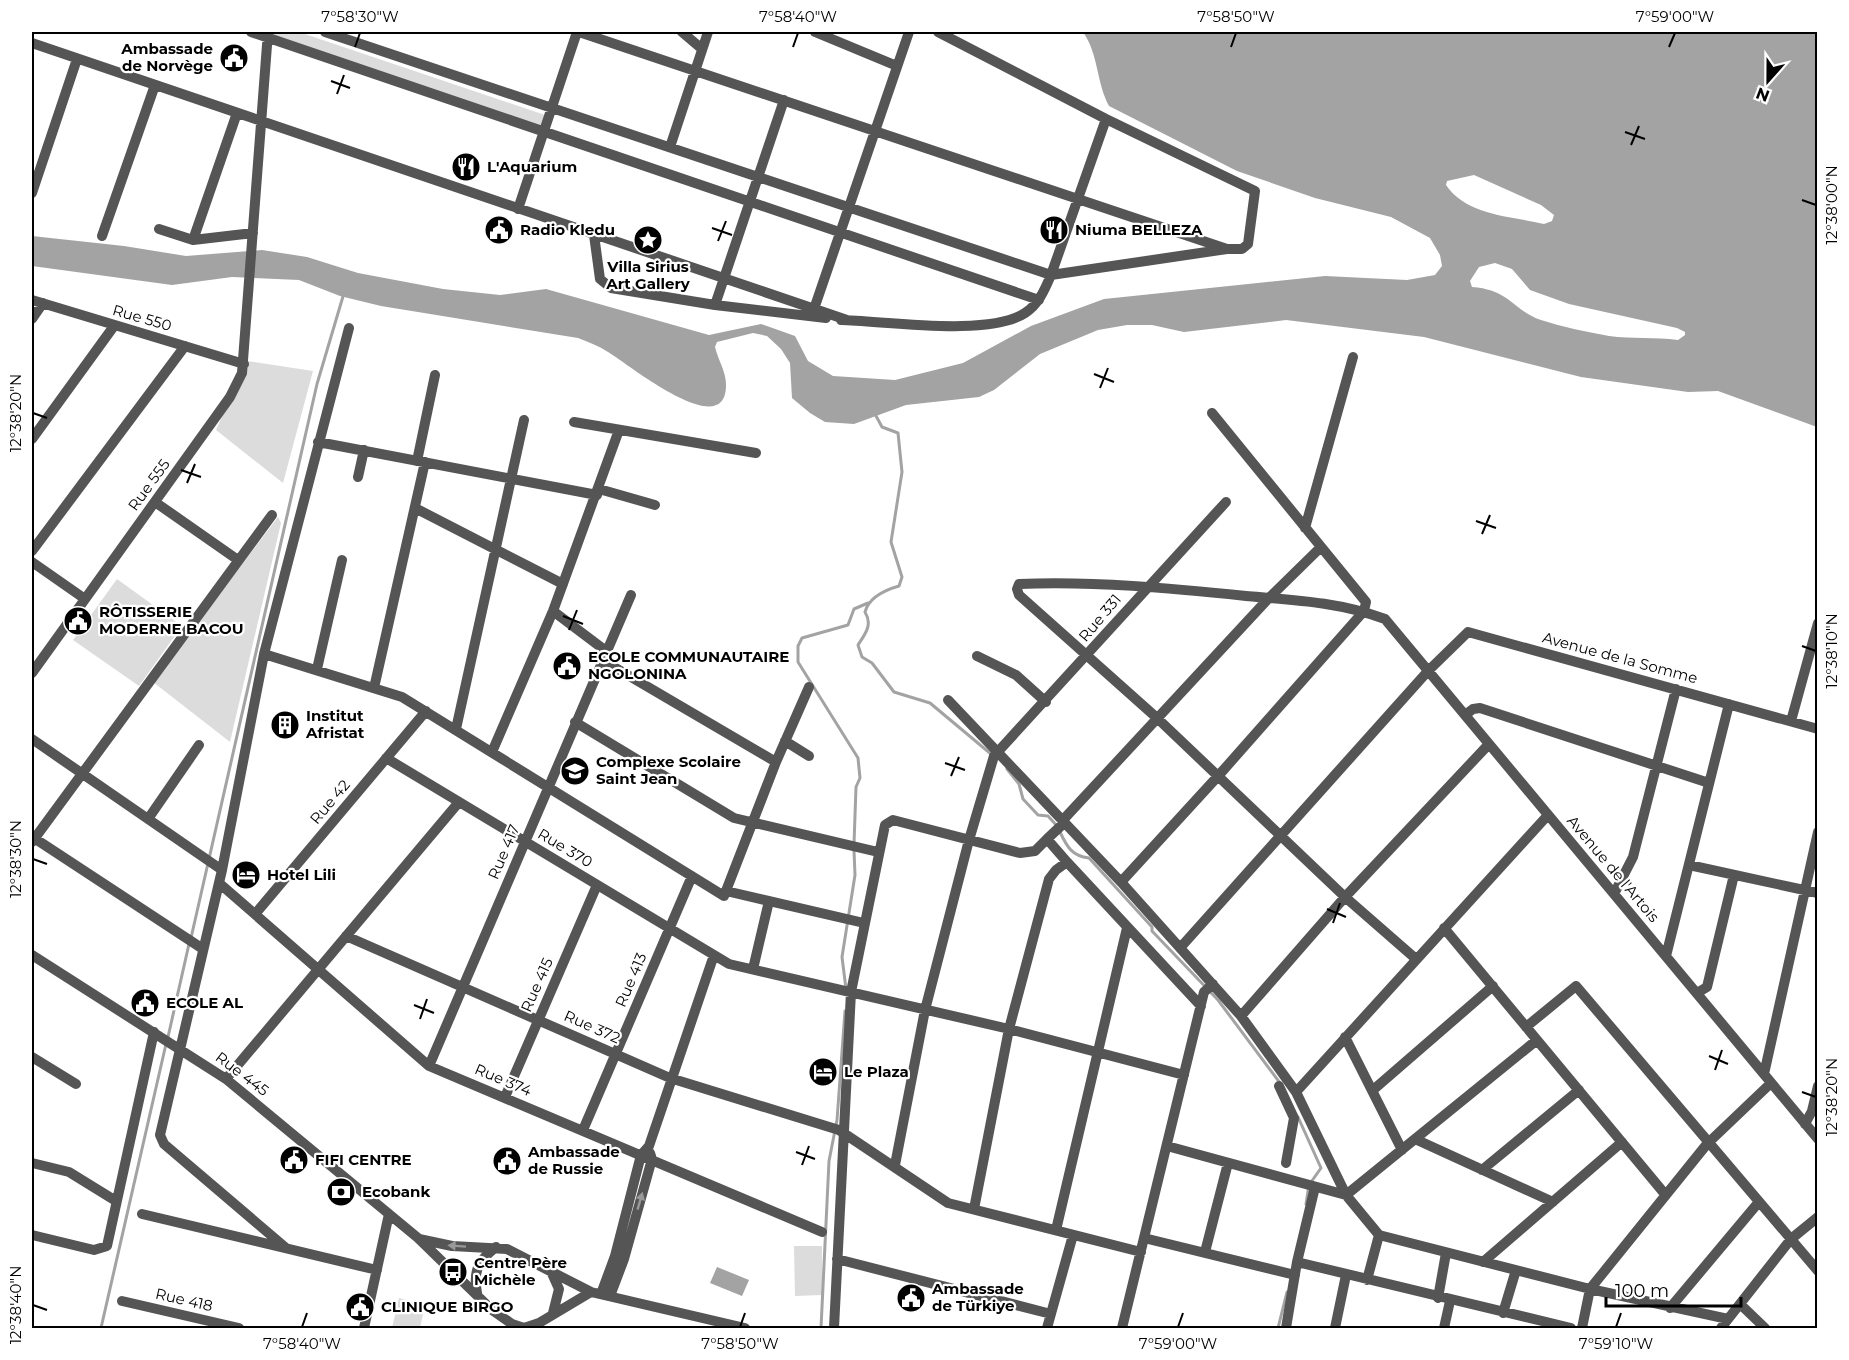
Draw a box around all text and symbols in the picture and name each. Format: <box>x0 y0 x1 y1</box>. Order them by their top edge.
text: 7°58'30"W <box>321 7 399 26</box>
text: 7°58'40"W <box>759 7 837 26</box>
text: 7°58'50"W <box>1197 7 1275 26</box>
text: 7°59'00"W <box>1636 7 1715 26</box>
place label: Ambassade de Norvège <box>120 39 213 75</box>
public building icon: Ambassade de Norvège <box>218 42 250 74</box>
north arrow <box>1738 51 1798 111</box>
text: N <box>1753 83 1772 106</box>
restaurant icon: L'Aquarium <box>450 151 482 183</box>
place label: L'Aquarium <box>487 157 577 176</box>
text: 12°38'00"N <box>1822 165 1841 245</box>
public building icon: Radio Kledu <box>483 214 515 246</box>
restaurant icon: Niuma BELLEZA <box>1038 214 1070 246</box>
place label: Radio Kledu <box>520 220 615 239</box>
place label: Niuma BELLEZA <box>1075 220 1203 239</box>
place icon: Villa Sirius Art Gallery <box>632 224 664 256</box>
place label: Villa Sirius Art Gallery <box>605 257 691 293</box>
street label: Rue 550 <box>110 300 174 335</box>
text: 12°38'20"N <box>6 374 25 452</box>
street label: Rue 555 <box>123 455 174 514</box>
street label: Rue 331 <box>1074 590 1125 645</box>
place label: RÔTISSERIE MODERNE BACOU <box>99 602 244 638</box>
public building icon: RÔTISSERIE MODERNE BACOU <box>62 605 94 637</box>
text: 12°38'10"N <box>1822 613 1841 689</box>
street label: Avenue de la Somme <box>1540 628 1700 687</box>
place label: ECOLE COMMUNAUTAIRE NGOLONINA <box>588 647 789 683</box>
public building icon: ECOLE COMMUNAUTAIRE NGOLONINA <box>551 650 583 682</box>
place label: Institut Afristat <box>305 706 365 742</box>
building icon: Institut Afristat <box>269 709 301 741</box>
place label: Complexe Scolaire Saint Jean <box>596 752 741 788</box>
school or university icon: Complexe Scolaire Saint Jean <box>559 755 591 787</box>
street label: Rue 42 <box>306 776 354 828</box>
street label: Avenue de l'Artois <box>1563 811 1664 926</box>
text: 12°38'30"N <box>6 820 25 898</box>
street label: Rue 417 <box>484 821 524 882</box>
street label: Rue 370 <box>534 824 596 871</box>
hotel icon: Hotel Lili <box>230 859 262 891</box>
place label: Hotel Lili <box>267 865 336 884</box>
street label: Rue 413 <box>611 950 650 1010</box>
street label: Rue 415 <box>516 955 557 1015</box>
public building icon: ECOLE AL <box>129 987 161 1019</box>
place label: ECOLE AL <box>166 993 243 1012</box>
street label: Rue 372 <box>561 1006 623 1047</box>
street label: Rue 445 <box>212 1047 273 1100</box>
hotel icon: Le Plaza <box>807 1056 839 1088</box>
text: 12°38'20"N <box>1822 1058 1841 1136</box>
street label: Rue 374 <box>472 1059 535 1100</box>
place label: Le Plaza <box>844 1062 909 1081</box>
place label: Ambassade de Russie <box>527 1142 620 1178</box>
public building icon: FIFI CENTRE <box>278 1144 310 1176</box>
public building icon: Ambassade de Russie <box>491 1145 523 1177</box>
place label: FIFI CENTRE <box>315 1150 412 1169</box>
bank icon: Ecobank <box>325 1176 357 1208</box>
place label: Ecobank <box>362 1182 430 1201</box>
one-way arrow <box>636 1192 645 1210</box>
one-way arrow <box>447 1241 466 1250</box>
place label: Centre Père Michèle <box>474 1253 567 1289</box>
bus stop icon: Centre Père Michèle <box>437 1256 469 1288</box>
text: 12°38'40"N <box>6 1266 25 1344</box>
scale bar <box>1606 1270 1741 1308</box>
place label: Ambassade de Türkiye <box>931 1279 1024 1315</box>
text: 100 m <box>1615 1280 1669 1302</box>
public building icon: Ambassade de Türkiye <box>895 1282 927 1314</box>
street label: Rue 418 <box>153 1284 215 1315</box>
public building icon: CLINIQUE BIRGO <box>344 1291 376 1323</box>
place label: CLINIQUE BIRGO <box>381 1297 514 1316</box>
text: 7°58'40"W <box>263 1334 341 1353</box>
text: 7°58'50"W <box>701 1334 779 1353</box>
text: 7°59'00"W <box>1139 1334 1218 1353</box>
text: 7°59'10"W <box>1579 1334 1654 1353</box>

